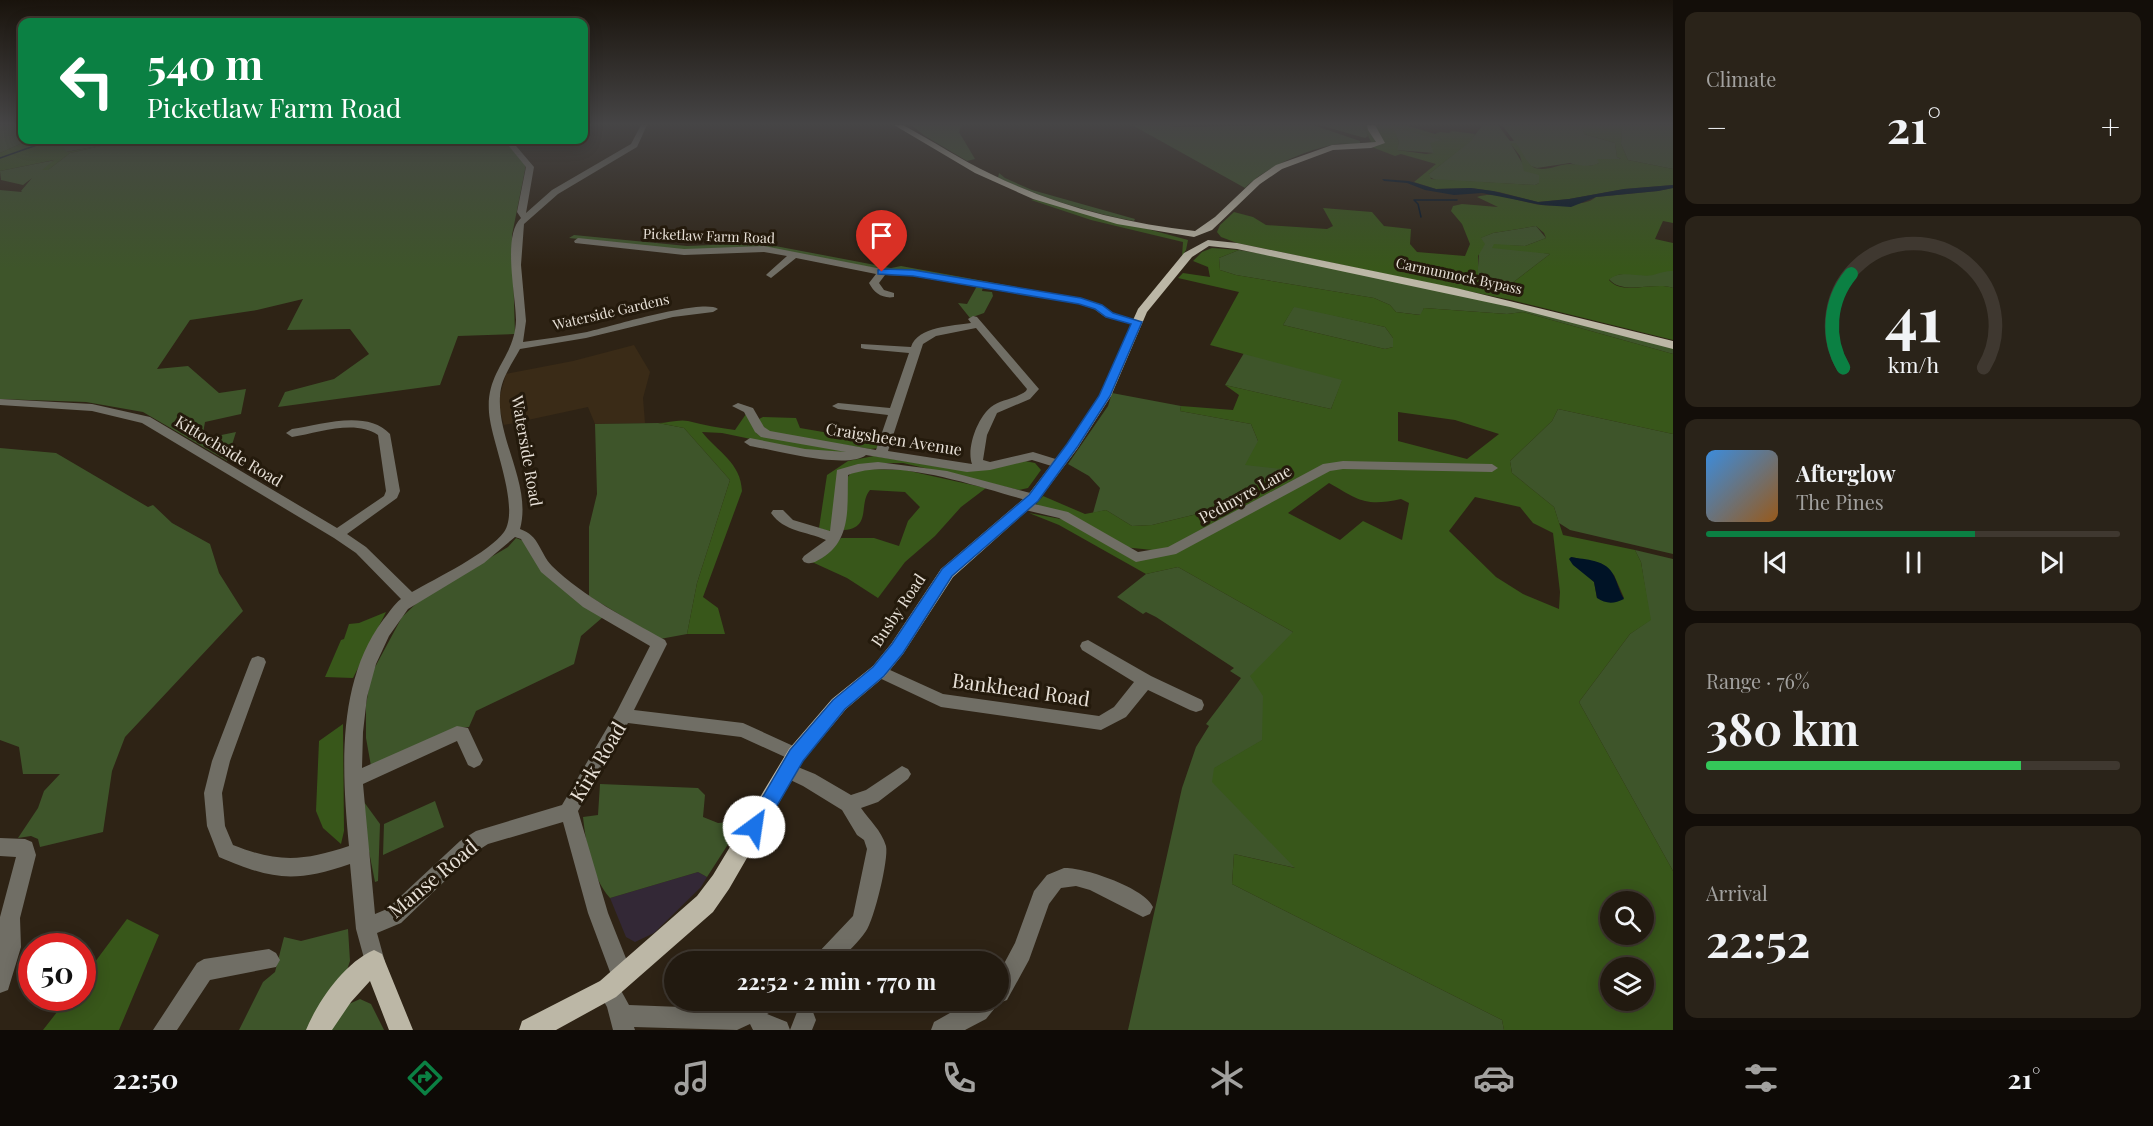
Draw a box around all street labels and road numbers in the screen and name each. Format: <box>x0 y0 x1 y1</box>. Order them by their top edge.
street label: Picketlaw Farm Road <box>643 224 775 247</box>
street label: Carmunnock Bypass <box>1394 253 1524 298</box>
street label: Waterside Gardens <box>550 289 671 334</box>
street label: Waterside Road <box>507 393 548 508</box>
street label: Kittochside Road <box>172 410 287 491</box>
street label: Craigsheen Avenue <box>824 417 964 460</box>
street label: Pedmyre Lane <box>1195 460 1295 528</box>
street label: Busby Road <box>866 569 930 650</box>
street label: Bankhead Road <box>951 665 1092 712</box>
street label: Kirk Road <box>562 716 631 806</box>
street label: Manse Road <box>382 832 483 923</box>

